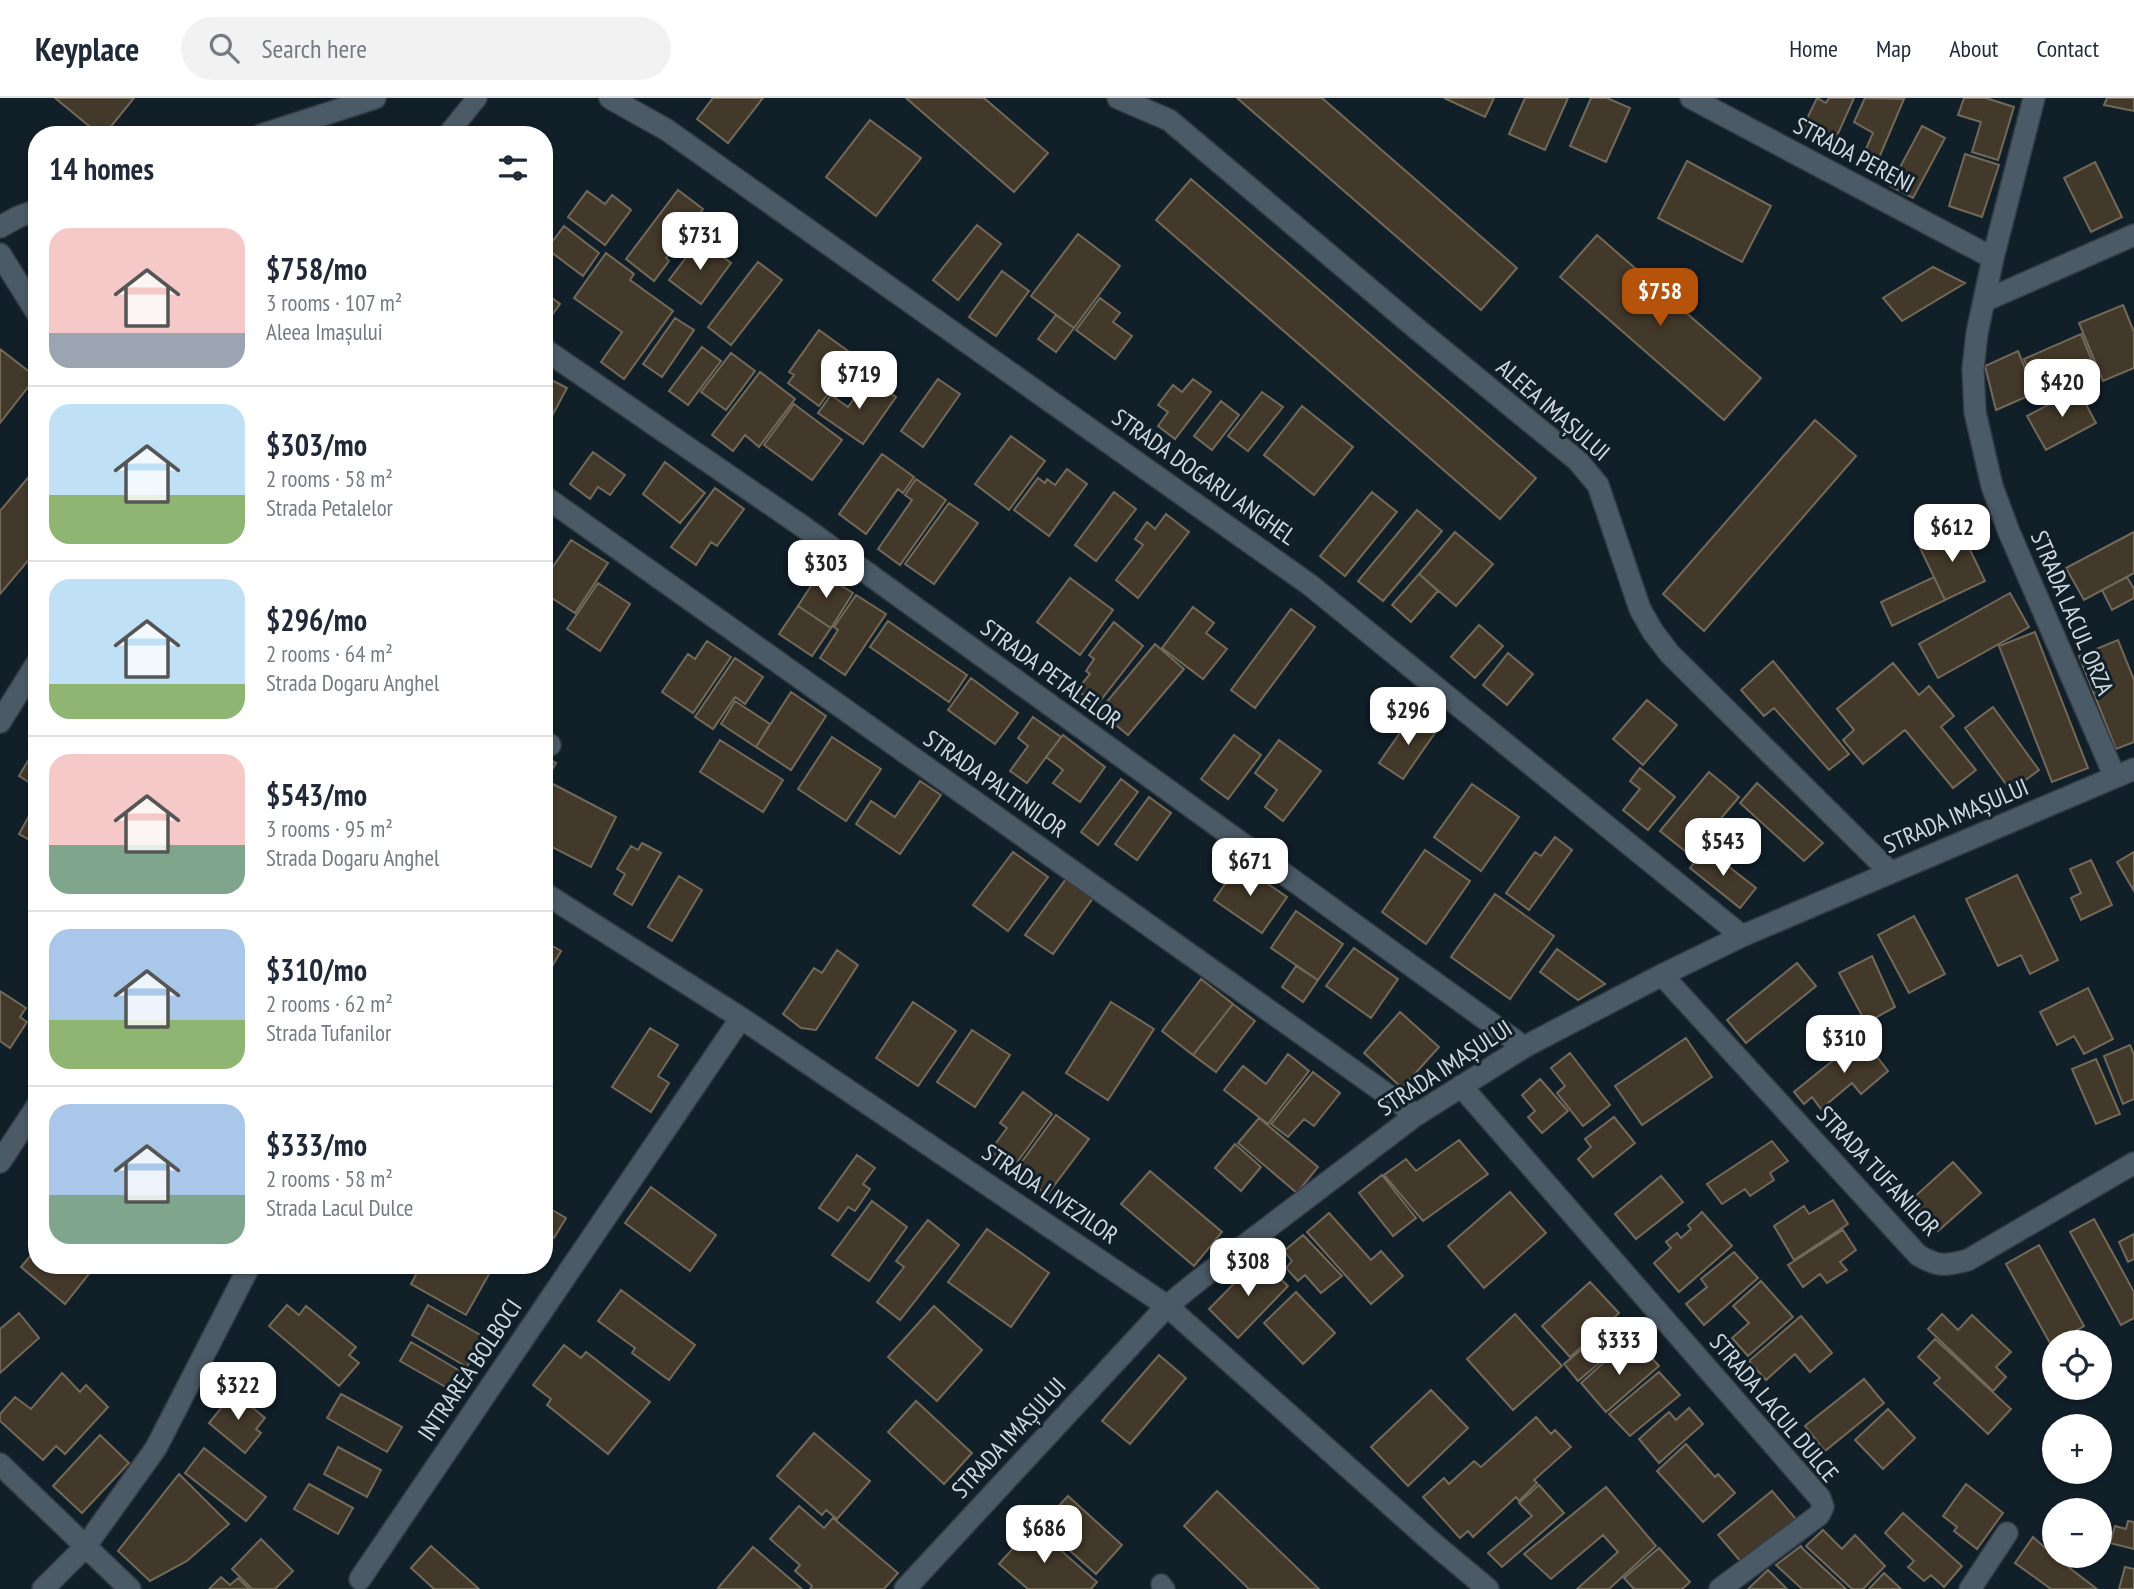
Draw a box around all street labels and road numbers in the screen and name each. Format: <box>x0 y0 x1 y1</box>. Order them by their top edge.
street label: STRADA PERENI <box>1788 110 1920 199</box>
street label: ALEEA IMAȘULUI <box>1490 352 1617 467</box>
street label: STRADA DOGARU ANGHEL <box>1106 401 1302 552</box>
street label: STRADA LACUL ORZA <box>2024 526 2121 700</box>
street label: STRADA PETALELOR <box>975 612 1128 735</box>
street label: STRADA PALTINILOR <box>918 723 1073 844</box>
street label: STRADA IMAȘULUI <box>1879 771 2033 860</box>
street label: STRADA IMAȘULUI <box>1372 1013 1518 1123</box>
street label: STRADA TUFANILOR <box>1810 1099 1947 1242</box>
street label: STRADA LIVEZILOR <box>976 1137 1124 1250</box>
street label: INTRAREA BOLBOCI <box>411 1293 528 1447</box>
street label: STRADA LACUL DULCE <box>1703 1327 1846 1488</box>
street label: STRADA IMAȘULUI <box>945 1371 1073 1505</box>

